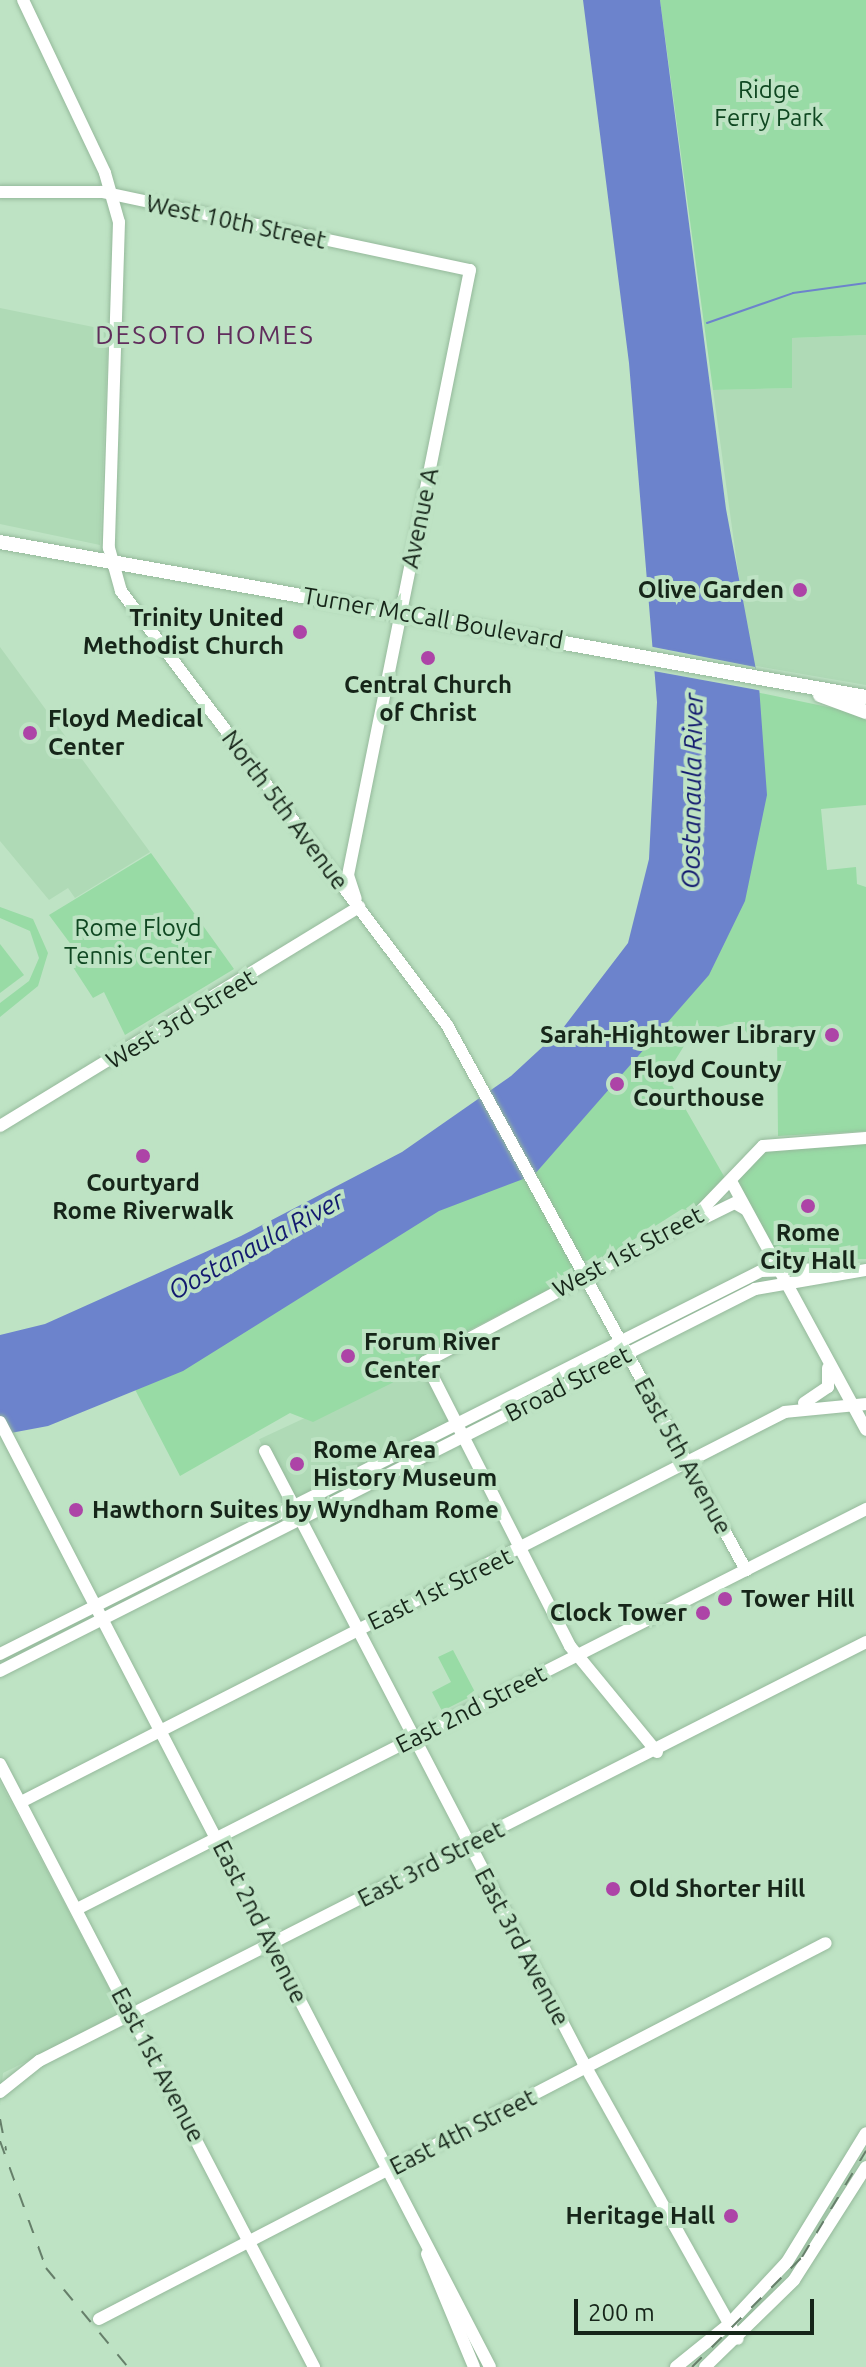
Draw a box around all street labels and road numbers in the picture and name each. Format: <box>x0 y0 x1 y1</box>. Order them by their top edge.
street label: West 10th Street <box>143 189 329 255</box>
street label: Avenue A <box>395 465 445 571</box>
street label: Turner McCall Boulevard <box>301 581 565 655</box>
street label: North 5th Avenue <box>216 725 354 895</box>
street label: West 3rd Street <box>101 963 261 1075</box>
street label: West 1st Street <box>548 1200 708 1304</box>
street label: Broad Street <box>500 1340 636 1428</box>
street label: East 5th Avenue <box>628 1373 738 1539</box>
street label: East 1st Street <box>363 1542 517 1636</box>
street label: East 2nd Street <box>391 1659 551 1759</box>
street label: East 3rd Street <box>353 1815 509 1913</box>
street label: East 2nd Avenue <box>207 1836 313 2008</box>
street label: East 3rd Avenue <box>468 1863 576 2031</box>
street label: East 1st Avenue <box>105 1983 211 2147</box>
street label: East 4th Street <box>385 2083 541 2181</box>

